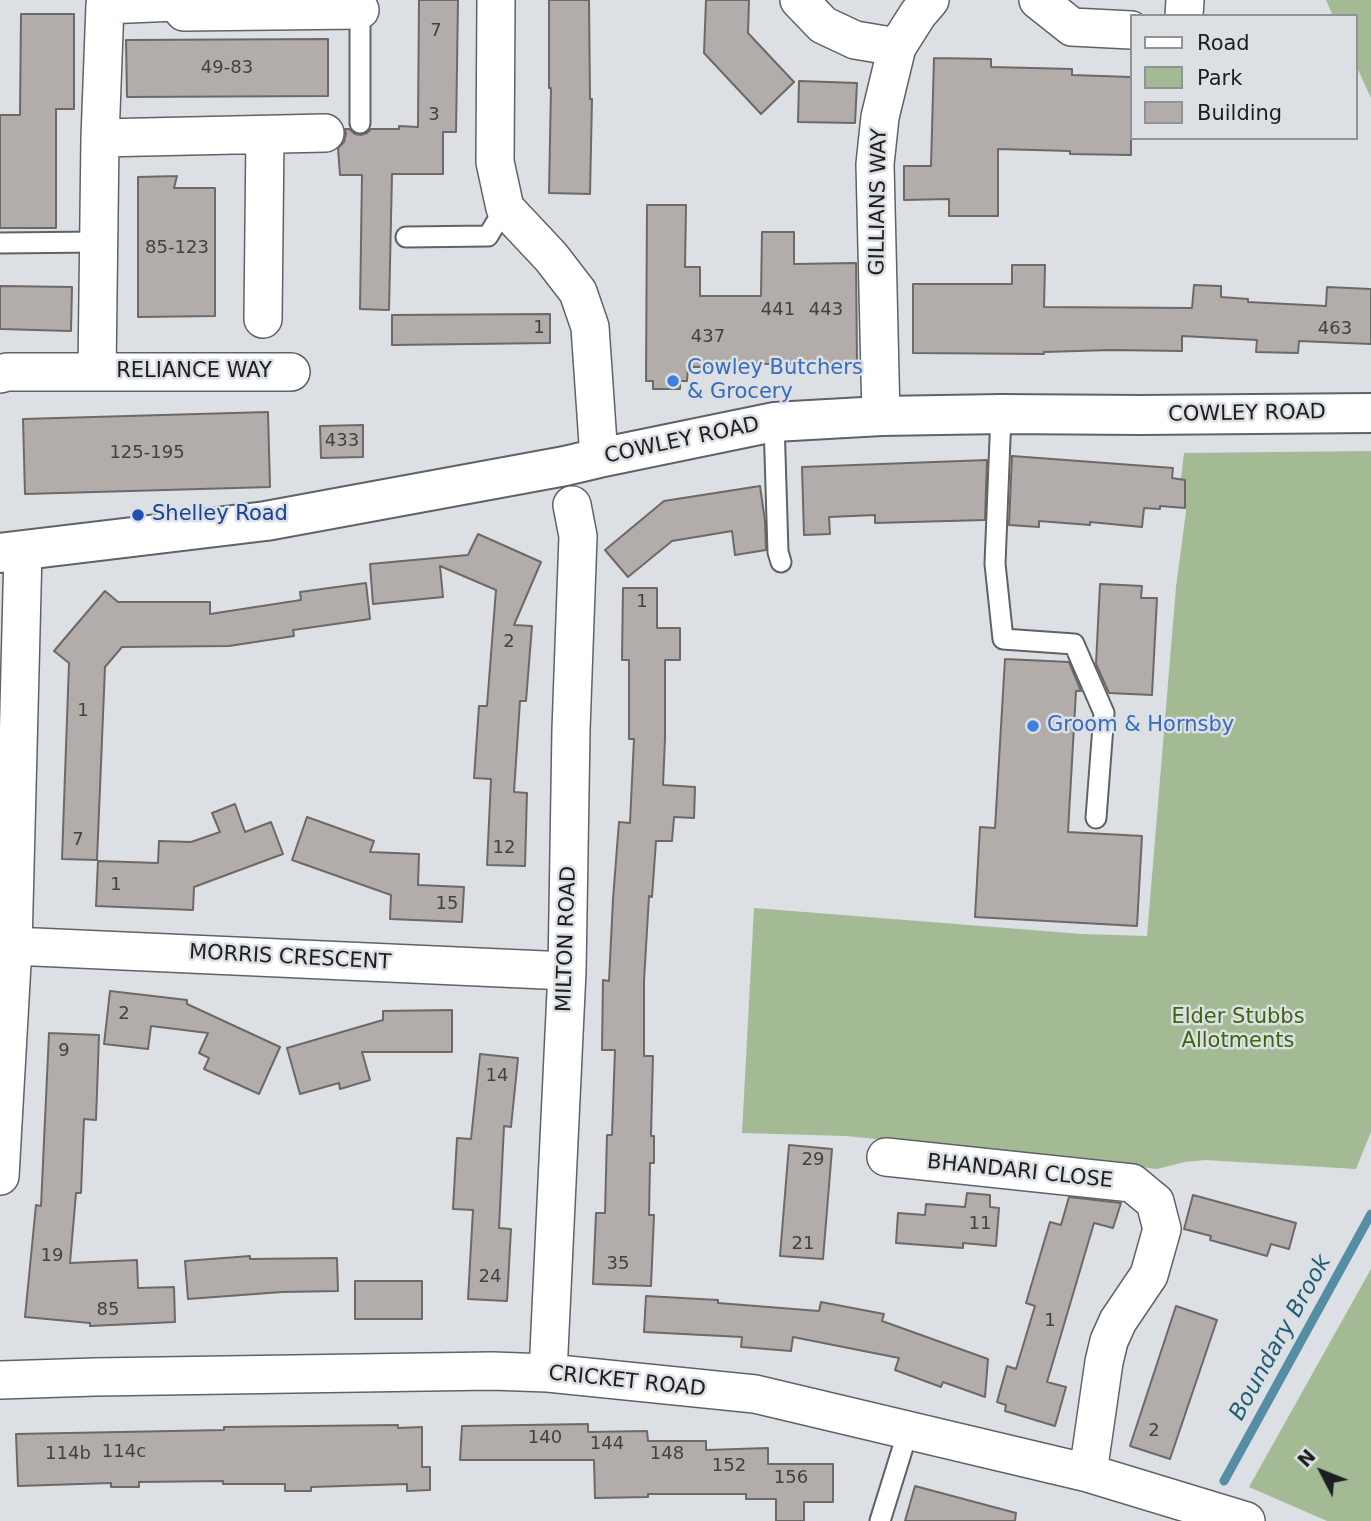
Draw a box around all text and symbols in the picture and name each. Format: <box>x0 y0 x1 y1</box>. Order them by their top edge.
legend <box>1130 14 1357 140</box>
house number: 7 <box>430 20 442 42</box>
text: Road <box>1197 31 1250 55</box>
house number: 49-83 <box>201 57 253 79</box>
text: Park <box>1197 66 1242 90</box>
text: Building <box>1197 101 1282 125</box>
house number: 3 <box>428 104 440 126</box>
street label: GILLIANS WAY <box>865 128 893 276</box>
house number: 85-123 <box>145 237 209 259</box>
house number: 441 <box>761 299 795 321</box>
house number: 443 <box>809 299 843 321</box>
house number: 1 <box>533 317 545 339</box>
house number: 463 <box>1318 318 1352 340</box>
house number: 437 <box>691 326 725 348</box>
place label: Cowley Butchers & Grocery <box>687 356 863 406</box>
street label: RELIANCE WAY <box>116 359 272 385</box>
marker: Cowley Butchers & Grocery <box>665 373 681 389</box>
street label: COWLEY ROAD <box>1168 400 1326 428</box>
street label: COWLEY ROAD <box>602 412 762 470</box>
house number: 433 <box>325 430 359 452</box>
house number: 125-195 <box>109 442 185 464</box>
place label: Shelley Road <box>152 502 288 528</box>
marker: Shelley Road <box>130 507 146 523</box>
house number: 1 <box>636 591 648 613</box>
house number: 2 <box>503 631 515 653</box>
house number: 1 <box>77 700 89 722</box>
place label: Groom & Hornsby <box>1047 713 1234 739</box>
marker: Groom & Hornsby <box>1025 718 1041 734</box>
house number: 7 <box>72 829 84 851</box>
house number: 12 <box>493 837 515 859</box>
street label: MILTON ROAD <box>552 866 582 1012</box>
house number: 1 <box>110 874 122 896</box>
house number: 15 <box>436 893 458 915</box>
street label: MORRIS CRESCENT <box>188 940 392 976</box>
house number: 2 <box>118 1003 130 1025</box>
park label: Elder Stubbs Allotments <box>1171 1005 1305 1055</box>
house number: 9 <box>58 1040 70 1062</box>
house number: 14 <box>486 1065 508 1087</box>
house number: 29 <box>802 1149 824 1171</box>
street label: BHANDARI CLOSE <box>926 1150 1114 1194</box>
house number: 11 <box>969 1213 991 1235</box>
house number: 21 <box>792 1233 814 1255</box>
house number: 19 <box>41 1245 63 1267</box>
water label: Boundary Brook <box>1224 1251 1338 1425</box>
house number: 35 <box>607 1253 629 1275</box>
house number: 24 <box>479 1266 501 1288</box>
house number: 85 <box>97 1299 119 1321</box>
house number: 1 <box>1044 1310 1056 1332</box>
street label: CRICKET ROAD <box>547 1361 707 1403</box>
house number: 2 <box>1148 1420 1160 1442</box>
house number: 140 <box>528 1427 562 1449</box>
house number: 144 <box>590 1433 624 1455</box>
north arrow <box>1287 1437 1357 1507</box>
house number: 114c <box>102 1441 146 1463</box>
house number: 114b <box>45 1443 91 1465</box>
house number: 148 <box>650 1443 684 1465</box>
text: N <box>1293 1445 1320 1471</box>
house number: 152 <box>712 1455 746 1477</box>
house number: 156 <box>774 1467 808 1489</box>

